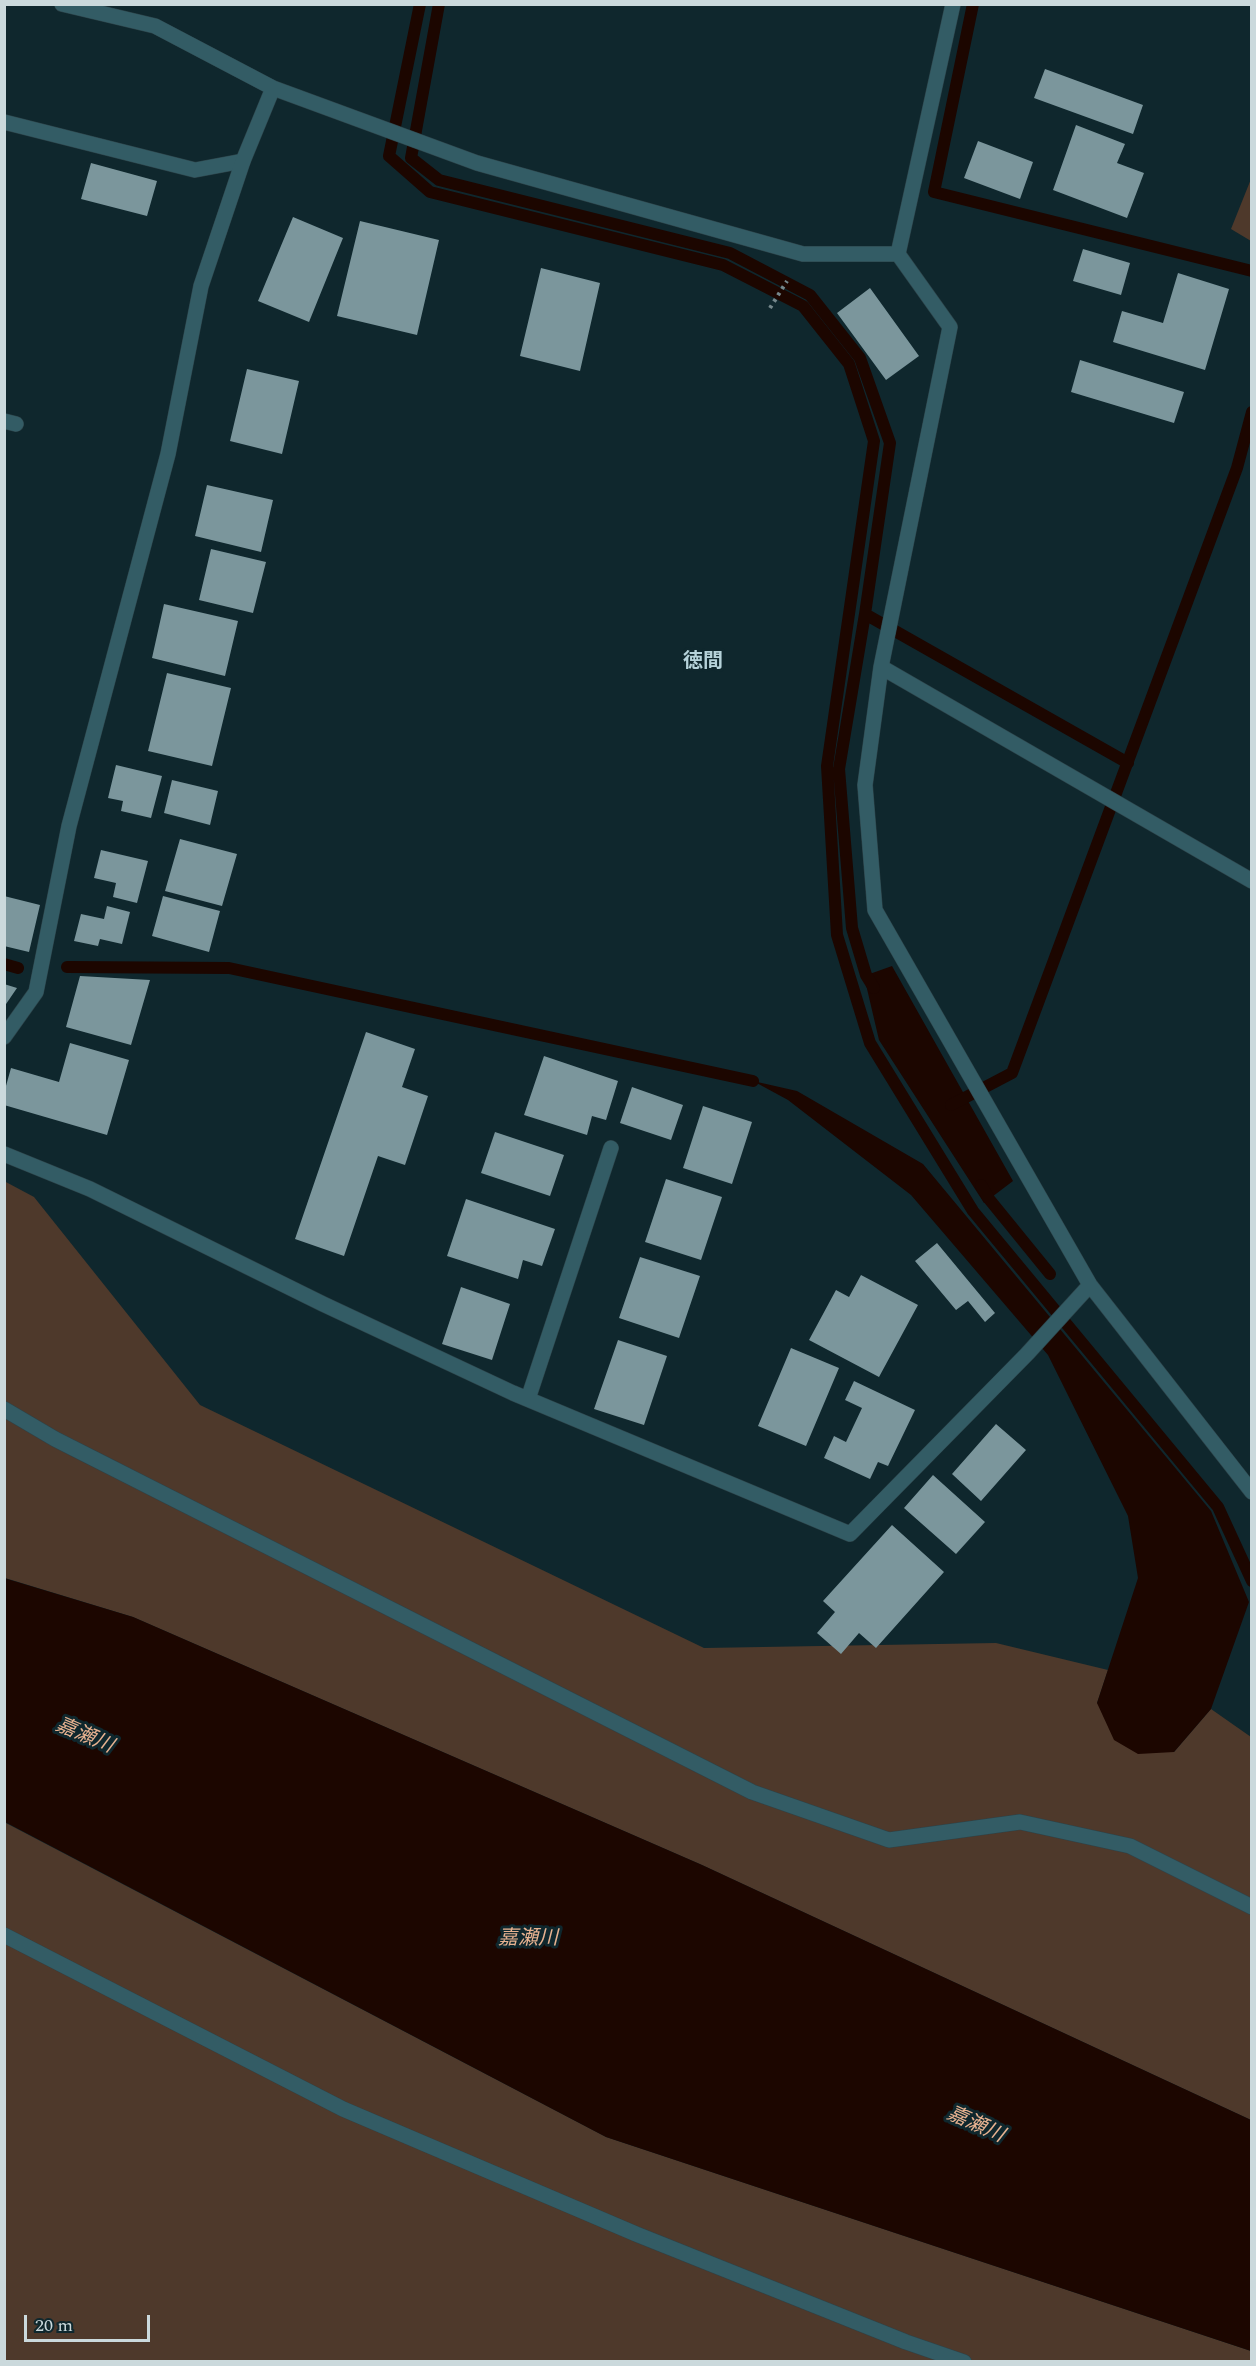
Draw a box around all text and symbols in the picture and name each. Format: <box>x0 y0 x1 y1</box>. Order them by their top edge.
district label: 徳間 <box>683 651 723 675</box>
water label: 嘉瀬川 <box>52 1714 116 1760</box>
water label: 嘉瀬川 <box>498 1928 558 1952</box>
water label: 嘉瀬川 <box>943 2103 1007 2149</box>
scale bar <box>27 2303 153 2341</box>
text: 20 m <box>35 2312 73 2339</box>

